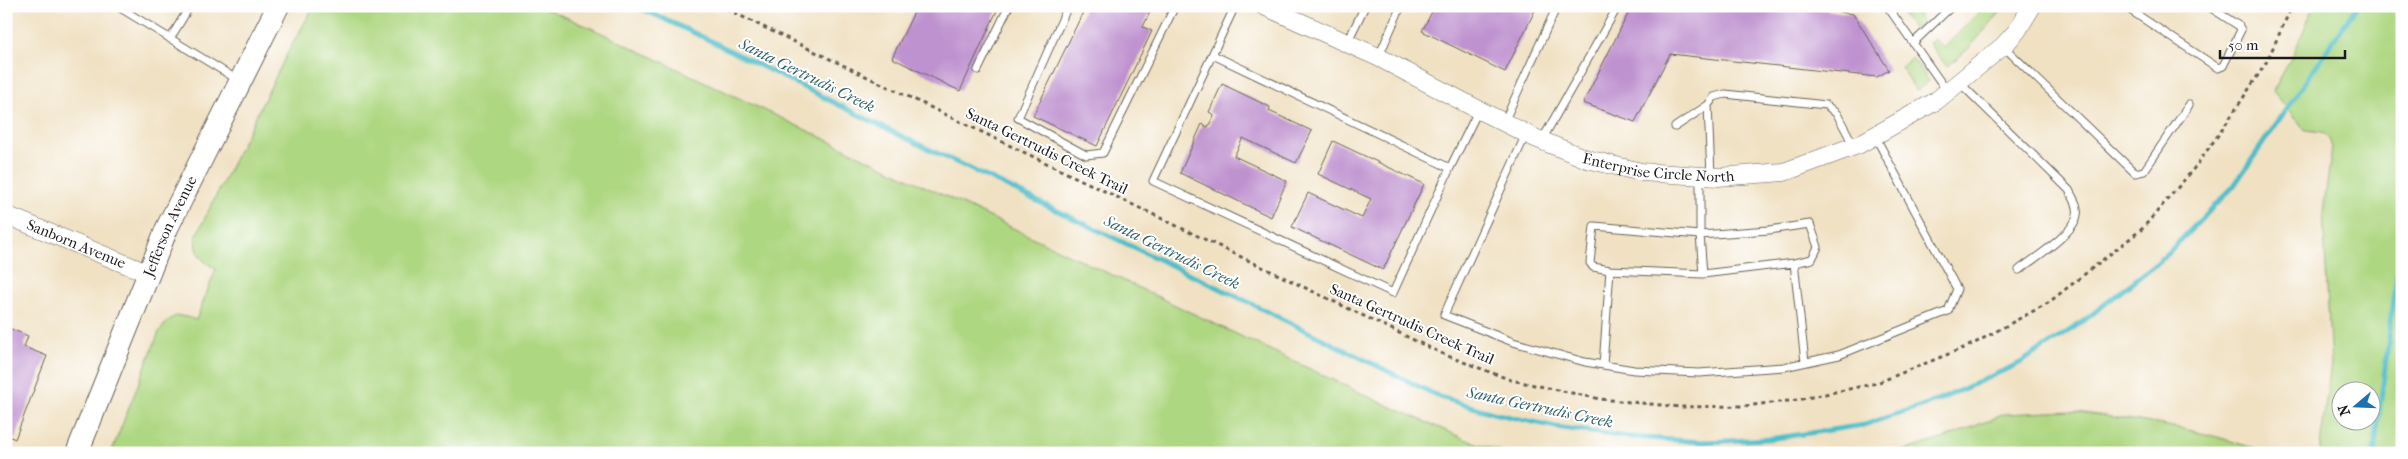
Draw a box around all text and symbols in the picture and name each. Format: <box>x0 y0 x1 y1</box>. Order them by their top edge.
scale bar <box>2220 28 2346 60</box>
water label: Santa Gertrudis Creek <box>735 33 878 116</box>
text: 50 m <box>2228 36 2259 54</box>
street label: Santa Gertrudis Creek Trail <box>963 104 1131 198</box>
street label: Enterprise Circle North <box>1581 149 1736 186</box>
street label: Jefferson Avenue <box>139 172 201 280</box>
water label: Santa Gertrudis Creek <box>1100 210 1243 293</box>
street label: Sanborn Avenue <box>24 216 129 273</box>
street label: Santa Gertrudis Creek Trail <box>1327 280 1497 368</box>
water label: Santa Gertrudis Creek <box>1464 382 1615 432</box>
north arrow <box>2330 382 2380 432</box>
text: N <box>2334 402 2354 418</box>

